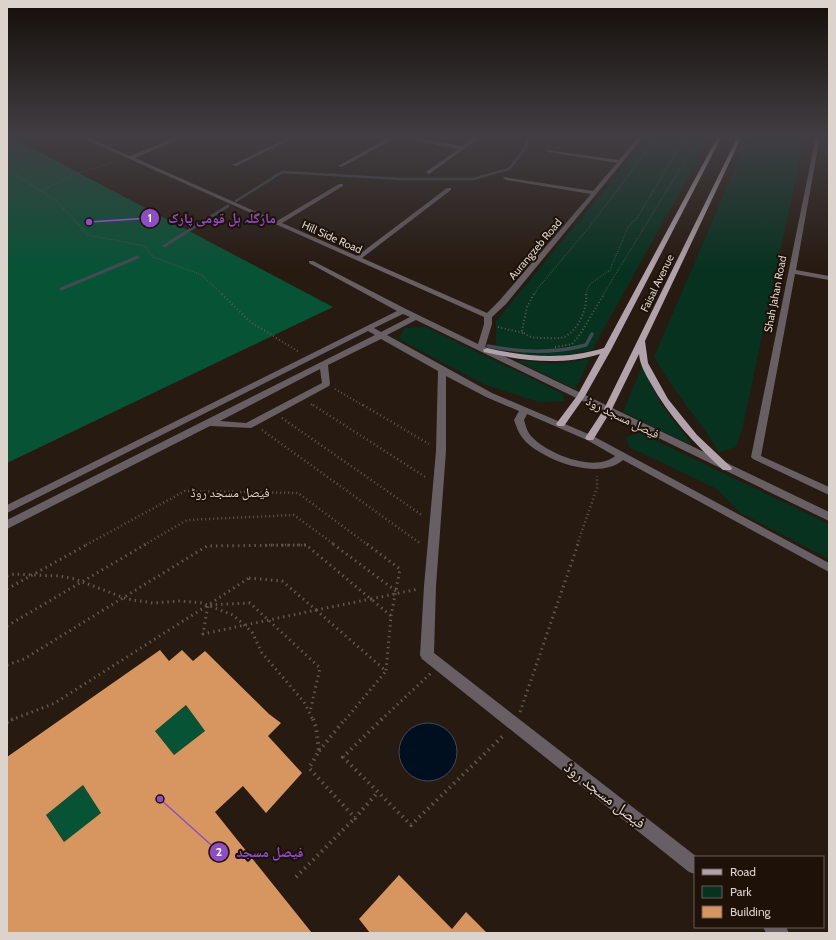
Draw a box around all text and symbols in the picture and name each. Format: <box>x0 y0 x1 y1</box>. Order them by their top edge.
callout: مارگلہ ہل قومی پارک <box>140 205 284 231</box>
text: مارگلہ ہل قومی پارک <box>168 209 276 227</box>
text: 1 <box>148 210 152 225</box>
street label: Aurangzeb Road <box>505 215 565 283</box>
street label: Hill Side Road <box>300 218 364 256</box>
street label: Faisal Avenue <box>637 252 677 314</box>
street label: Shah Jahan Road <box>761 255 789 333</box>
street label: فیصل مسجد روڈ <box>583 392 662 443</box>
street label: فیصل مسجد روڈ <box>190 484 270 501</box>
street label: فیصل مسجد روڈ <box>560 757 649 833</box>
callout: فیصل مسجد <box>209 839 312 865</box>
text: فیصل مسجد <box>236 843 304 861</box>
text: 2 <box>216 844 222 859</box>
legend <box>694 856 824 928</box>
text: Road <box>730 864 756 879</box>
text: Park <box>730 884 752 899</box>
text: Building <box>730 904 772 919</box>

